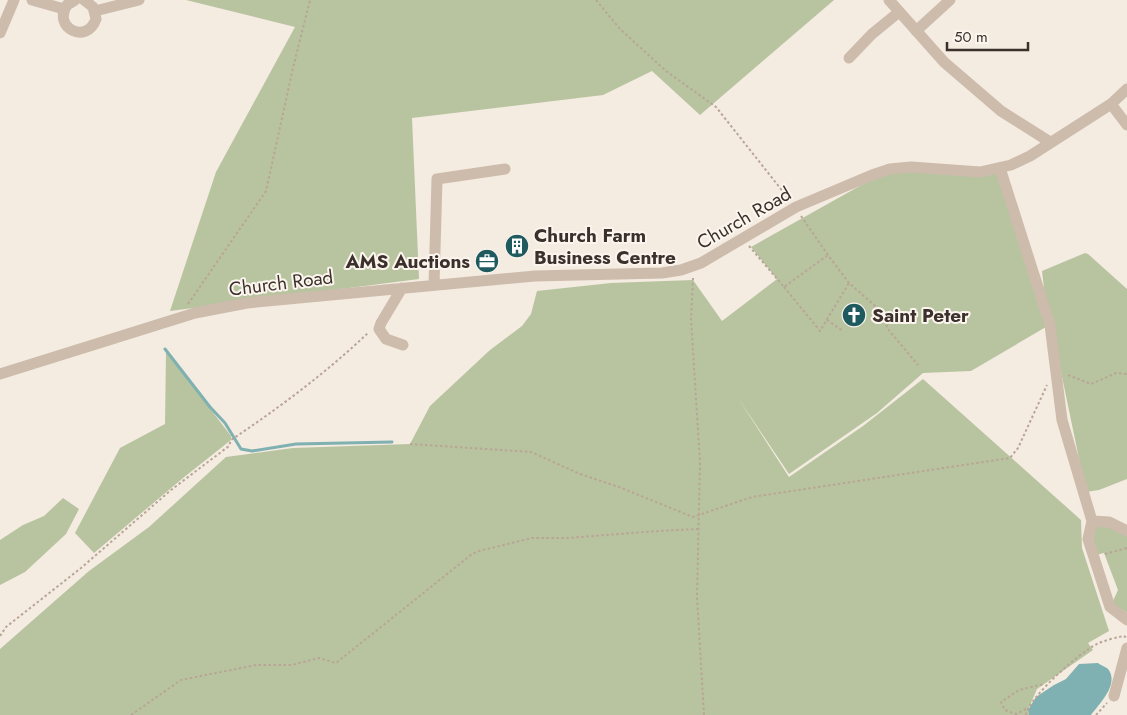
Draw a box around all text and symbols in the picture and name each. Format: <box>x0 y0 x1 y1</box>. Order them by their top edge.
scale bar <box>947 20 1028 52</box>
text: 50 m <box>954 26 988 48</box>
street label: Church Road <box>692 180 796 256</box>
place label: Church Farm Business Centre <box>534 222 676 271</box>
building icon: Church Farm Business Centre <box>504 233 530 259</box>
place label: AMS Auctions <box>345 248 470 275</box>
office icon: AMS Auctions <box>474 248 500 274</box>
street label: Church Road <box>227 263 335 303</box>
church icon: Saint Peter <box>841 302 867 328</box>
place label: Saint Peter <box>872 302 969 329</box>

